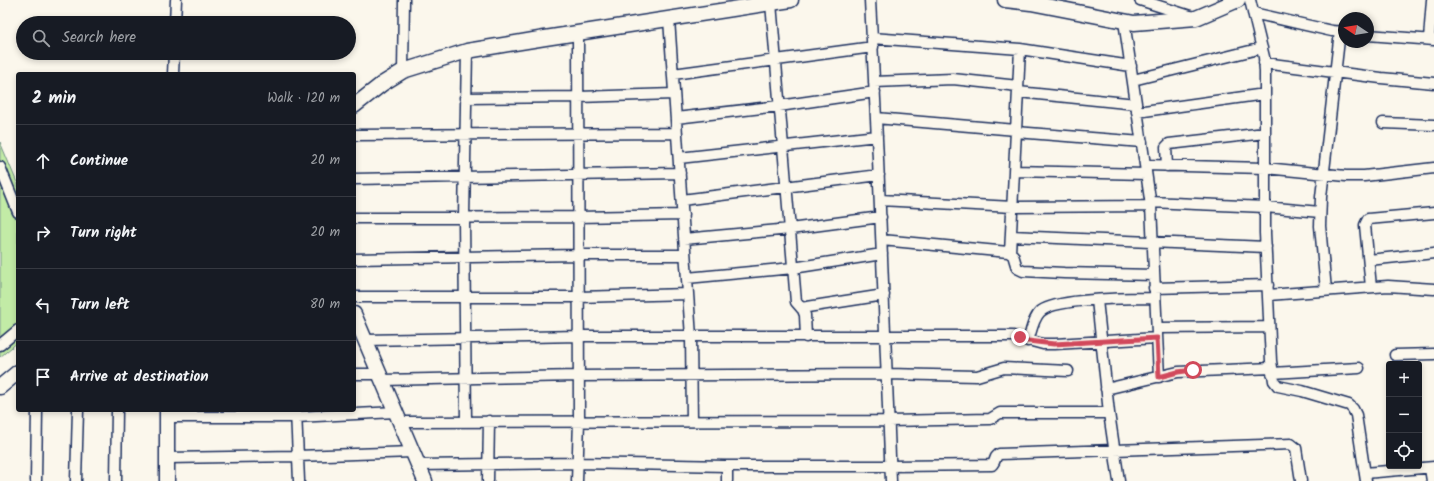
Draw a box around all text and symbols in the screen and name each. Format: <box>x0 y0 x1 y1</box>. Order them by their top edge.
north arrow <box>1338 12 1374 48</box>
search box <box>16 16 356 60</box>
text: Search here <box>62 26 136 50</box>
icon: search <box>30 27 52 49</box>
text: 2 min <box>32 85 76 112</box>
text: Walk · 120 m <box>267 88 340 109</box>
text: Continue <box>70 149 128 173</box>
icon: ahead <box>32 150 54 172</box>
text: 20 m <box>310 150 340 171</box>
text: Turn right <box>70 221 137 245</box>
icon: right <box>32 222 54 244</box>
text: 20 m <box>310 222 340 243</box>
text: Turn left <box>70 293 130 317</box>
icon: left <box>32 294 54 316</box>
text: 80 m <box>310 294 340 315</box>
route end <box>1011 328 1029 346</box>
route start <box>1184 361 1202 379</box>
map controls <box>1386 361 1422 469</box>
button: + <box>1386 361 1422 397</box>
text: Arrive at destination <box>70 365 209 389</box>
icon: arrive <box>32 366 54 388</box>
button: − <box>1386 397 1422 433</box>
button: locate <box>1386 433 1422 469</box>

